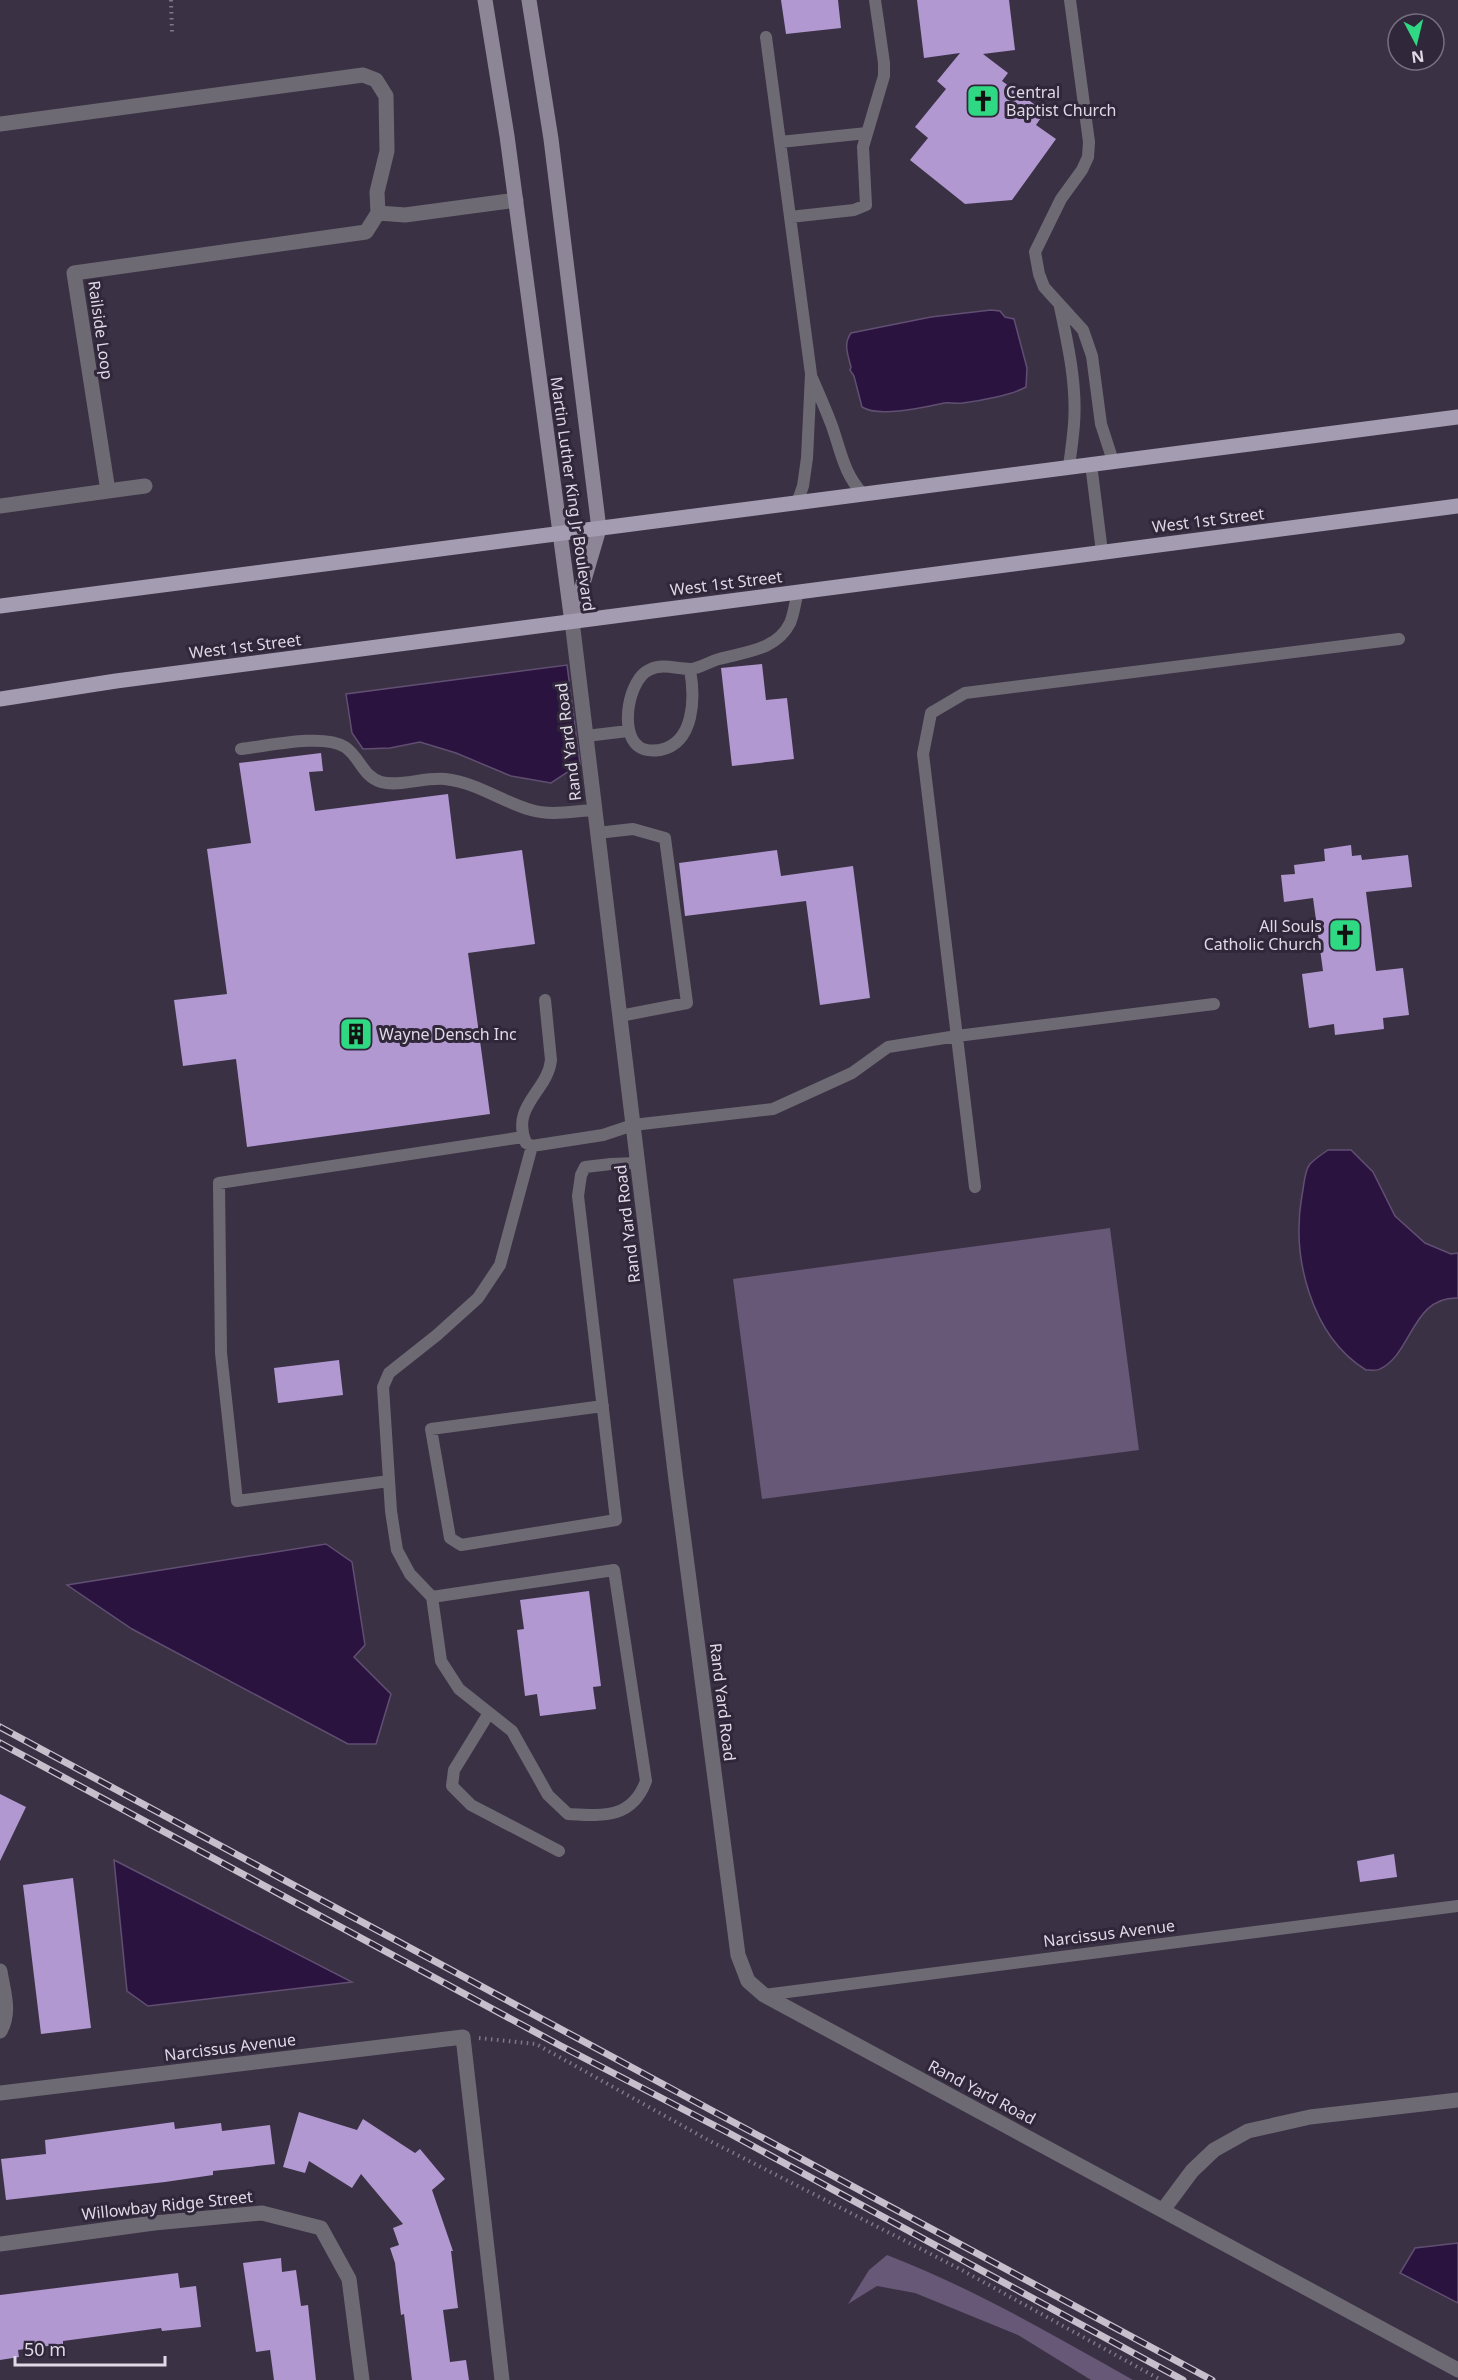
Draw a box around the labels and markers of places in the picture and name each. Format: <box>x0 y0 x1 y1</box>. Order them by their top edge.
place label: Central Baptist Church <box>1006 81 1116 121</box>
church icon: Central Baptist Church <box>965 83 1001 119</box>
place label: All Souls Catholic Church <box>1204 915 1322 955</box>
church icon: All Souls Catholic Church <box>1327 917 1363 953</box>
building icon: Wayne Densch Inc <box>338 1016 374 1052</box>
place label: Wayne Densch Inc <box>379 1023 517 1045</box>

